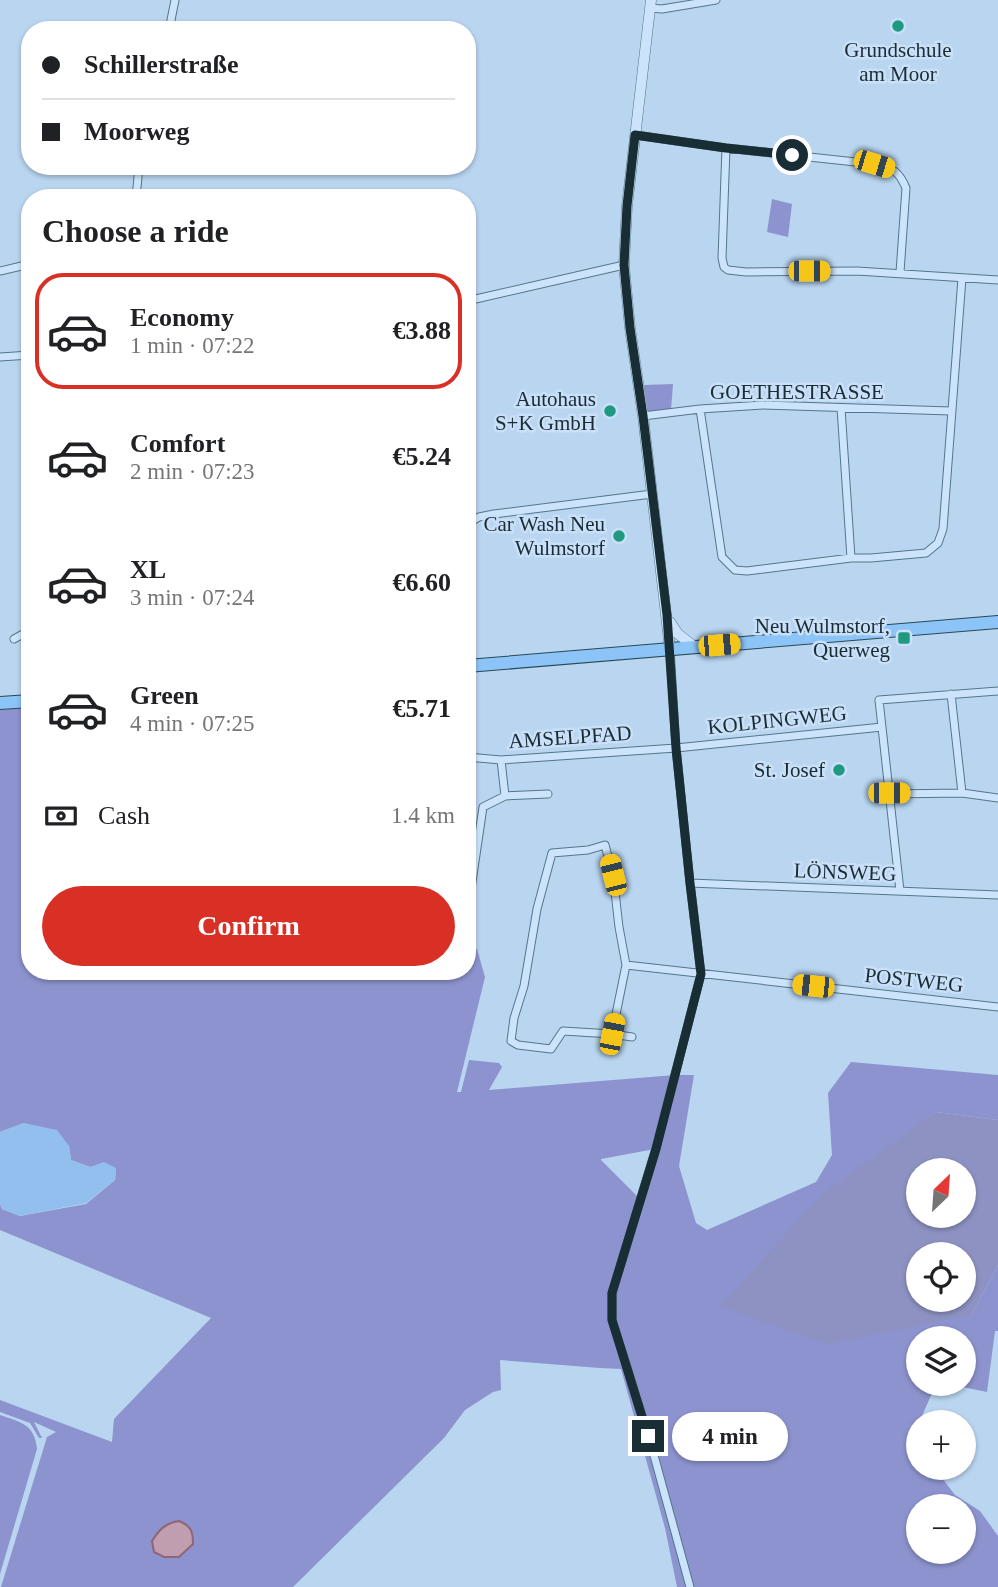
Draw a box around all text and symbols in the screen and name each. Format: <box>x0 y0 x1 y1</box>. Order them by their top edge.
marker: Grundschule am Moor <box>890 18 906 34</box>
place label: Grundschule am Moor <box>844 38 952 86</box>
text: Schillerstraße <box>84 50 239 79</box>
text: Moorweg <box>84 117 189 146</box>
route start <box>776 139 808 171</box>
car <box>851 148 898 180</box>
text: Choose a ride <box>42 213 229 249</box>
car <box>789 261 831 282</box>
icon: car <box>46 300 109 363</box>
text: Economy <box>130 303 234 332</box>
text: €3.88 <box>393 316 451 345</box>
text: 1 min · 07:22 <box>130 333 255 358</box>
street label: GOETHESTRASSE <box>710 380 884 404</box>
place label: Autohaus S+K GmbH <box>495 387 596 435</box>
marker: Autohaus S+K GmbH <box>602 403 618 419</box>
icon: car <box>46 426 109 489</box>
text: Comfort <box>130 429 225 458</box>
text: €5.24 <box>393 442 451 471</box>
text: 2 min · 07:23 <box>130 459 255 484</box>
place label: Car Wash Neu Wulmstorf <box>483 512 605 560</box>
marker: Car Wash Neu Wulmstorf <box>611 528 627 544</box>
icon: car <box>46 552 109 615</box>
text: XL <box>130 555 166 584</box>
text: €6.60 <box>393 568 451 597</box>
text: 3 min · 07:24 <box>130 585 255 610</box>
place label: Neu Wulmstorf, Querweg <box>755 614 890 662</box>
marker: Neu Wulmstorf, Querweg <box>896 630 912 646</box>
car <box>698 633 741 657</box>
icon: car <box>46 678 109 741</box>
text: Green <box>130 681 199 710</box>
text: €5.71 <box>393 694 451 723</box>
street label: KOLPINGWEG <box>706 701 848 739</box>
text: 4 min · 07:25 <box>130 711 255 736</box>
street label: AMSELPFAD <box>508 721 632 753</box>
place label: St. Josef <box>754 758 825 782</box>
marker: St. Josef <box>831 762 847 778</box>
car <box>869 783 911 804</box>
icon: cash <box>42 797 80 835</box>
text: Cash <box>98 801 150 830</box>
text: 1.4 km <box>391 803 455 828</box>
car <box>598 852 629 898</box>
street label: LÖNSWEG <box>793 858 897 886</box>
button: Confirm <box>42 886 455 966</box>
street label: POSTWEG <box>863 963 965 997</box>
car <box>792 973 835 999</box>
car <box>598 1011 627 1057</box>
north arrow <box>906 1158 976 1228</box>
map controls <box>906 1158 976 1564</box>
button: locate <box>906 1242 976 1312</box>
button: layers <box>906 1326 976 1396</box>
button: + <box>906 1410 976 1480</box>
callout: 4 min <box>672 1412 788 1460</box>
route end <box>632 1420 664 1452</box>
text: 4 min <box>702 1424 758 1449</box>
button: − <box>906 1494 976 1564</box>

